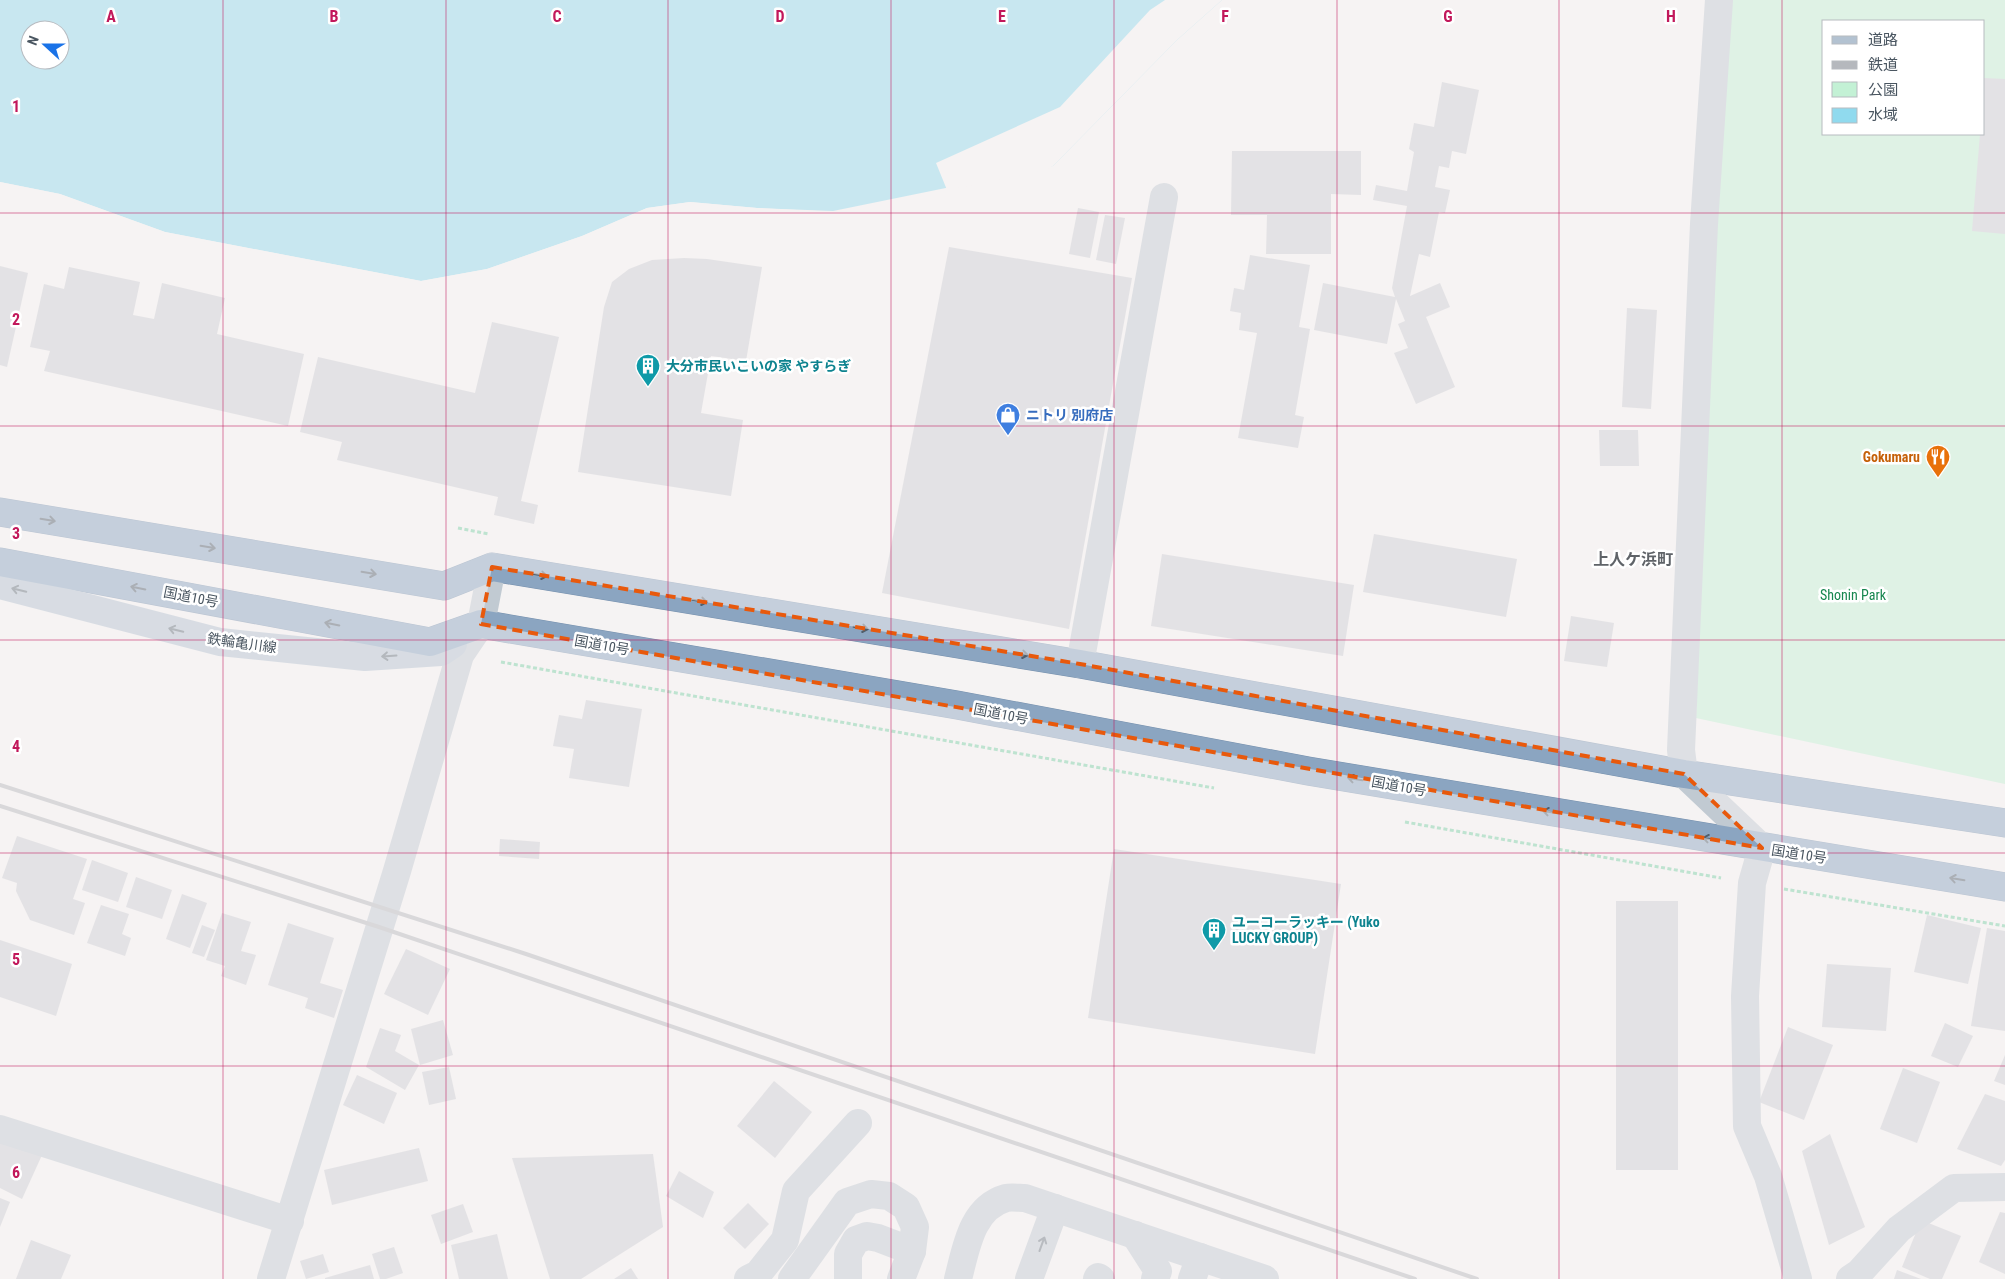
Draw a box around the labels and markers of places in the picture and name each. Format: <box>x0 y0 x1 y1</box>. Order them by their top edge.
building icon: 大分市民いこいの家 やすらぎ <box>635 353 661 387</box>
place label: 大分市民いこいの家 やすらぎ <box>666 358 851 374</box>
shop icon: ニトリ 別府店 <box>995 402 1021 436</box>
place label: ニトリ 別府店 <box>1026 407 1113 423</box>
restaurant icon: Gokumaru <box>1925 444 1951 478</box>
place label: Gokumaru <box>1863 449 1920 465</box>
place label: ユーコーラッキー (Yuko LUCKY GROUP) <box>1232 914 1380 947</box>
building icon: ユーコーラッキー (Yuko LUCKY GROUP) <box>1201 917 1227 951</box>

